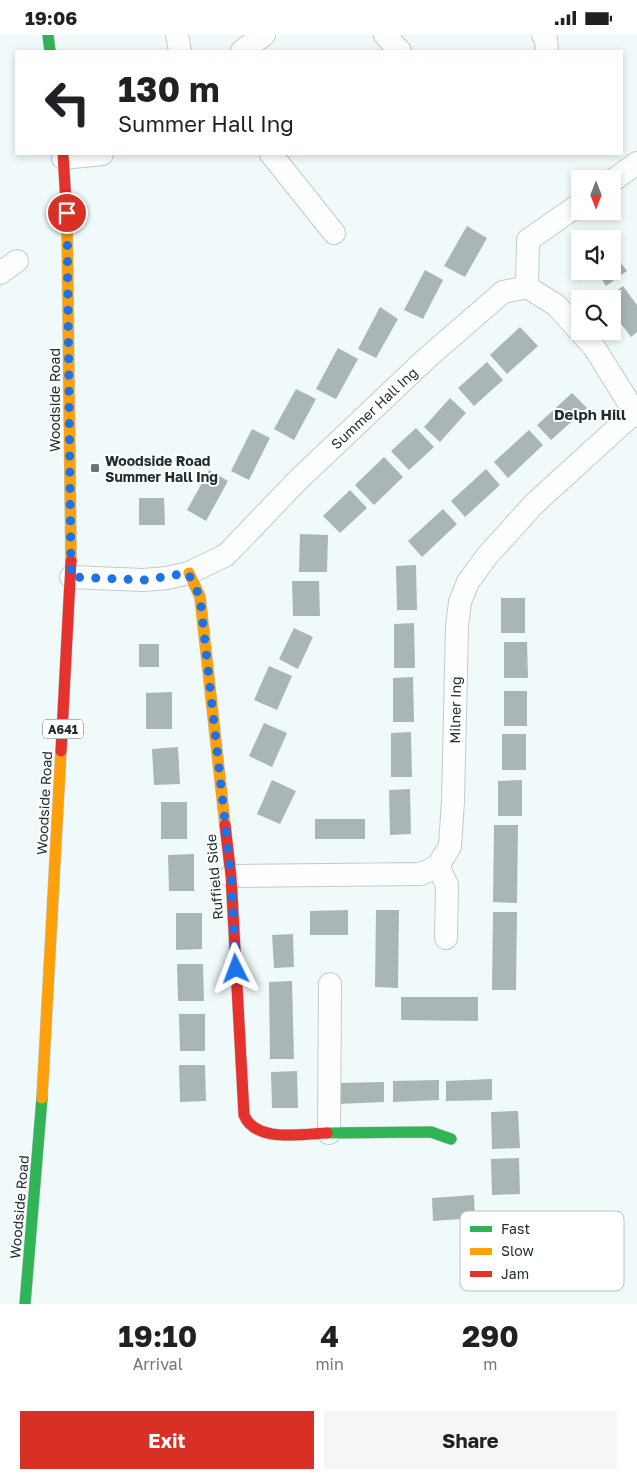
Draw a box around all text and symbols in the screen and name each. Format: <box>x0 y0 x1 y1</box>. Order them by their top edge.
text: 19:06 <box>25 6 77 29</box>
text: 130 m <box>118 68 220 110</box>
icon: left <box>35 70 100 135</box>
text: Summer Hall Ing <box>118 110 294 137</box>
north arrow <box>571 170 621 220</box>
map controls <box>571 170 621 340</box>
pin <box>46 192 88 234</box>
icon: arrive <box>53 199 81 227</box>
button: sound <box>571 230 621 280</box>
button: search <box>571 290 621 340</box>
street label: Woodside Road <box>46 348 63 452</box>
street label: Summer Hall Ing <box>327 364 421 452</box>
district label: Delph Hill <box>554 405 626 423</box>
place label: Woodside Road Summer Hall Ing <box>105 452 218 485</box>
marker: Woodside Road Summer Hall Ing <box>89 462 101 474</box>
street label: Milner Ing <box>446 676 464 744</box>
road number: A641 <box>43 719 83 739</box>
street label: Woodside Road <box>33 751 55 855</box>
street label: Ruffield Side <box>202 834 226 920</box>
position arrow <box>209 942 261 994</box>
street label: Woodside Road <box>6 1154 32 1260</box>
legend <box>460 1211 624 1291</box>
text: Fast <box>501 1220 530 1237</box>
text: Slow <box>501 1242 534 1259</box>
text: Jam <box>501 1265 529 1282</box>
text: 19:10 <box>118 1318 197 1354</box>
text: 4 <box>320 1318 339 1354</box>
text: 290 <box>462 1318 519 1354</box>
text: Arrival <box>133 1354 183 1374</box>
text: min <box>315 1354 344 1374</box>
text: m <box>483 1354 497 1374</box>
button: Exit <box>20 1411 314 1469</box>
button: Share <box>324 1411 617 1469</box>

